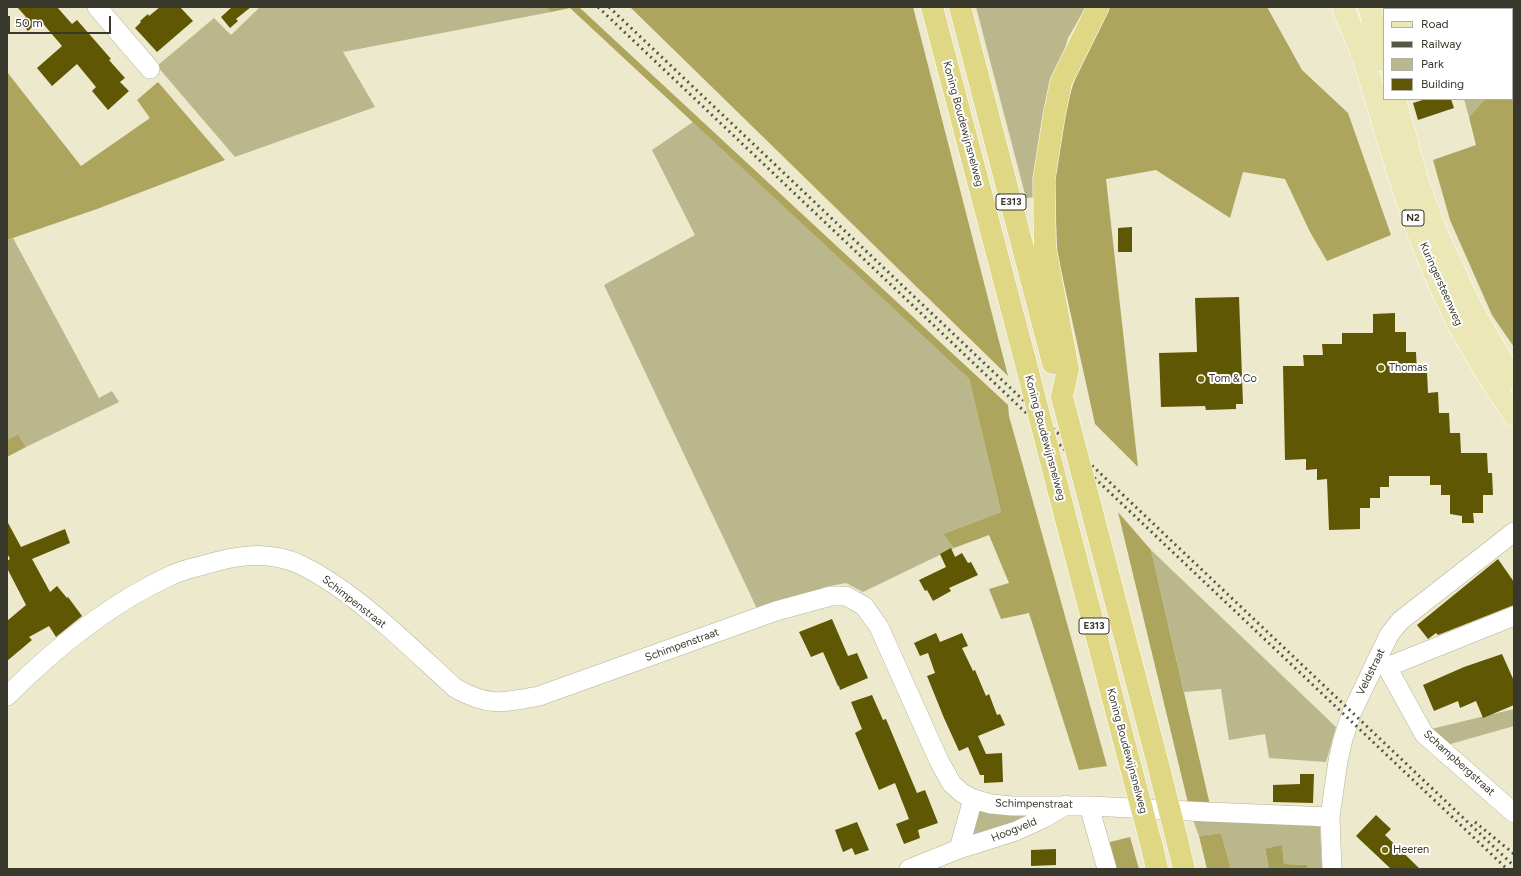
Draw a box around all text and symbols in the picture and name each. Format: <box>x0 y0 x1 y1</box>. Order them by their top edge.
scale bar <box>10 8 113 34</box>
legend <box>1383 8 1513 100</box>
text: 50 m <box>15 16 43 30</box>
text: Road <box>1421 17 1449 31</box>
text: Railway <box>1421 37 1462 51</box>
text: Park <box>1421 57 1444 71</box>
street label: Koning Boudewijnsnelweg <box>940 60 986 188</box>
text: Building <box>1421 77 1464 91</box>
road number: E313 <box>996 194 1026 210</box>
road number: N2 <box>1402 210 1424 226</box>
street label: Kuringersteenweg <box>1417 240 1465 328</box>
place label: Thomas <box>1389 361 1428 375</box>
marker: Thomas <box>1376 363 1386 373</box>
place label: Tom & Co <box>1209 372 1257 386</box>
street label: Koning Boudewijnsnelweg <box>1022 374 1068 502</box>
marker: Tom & Co <box>1196 374 1206 384</box>
street label: Schimpenstraat <box>319 573 389 631</box>
road number: E313 <box>1079 618 1109 634</box>
street label: Schimpenstraat <box>643 625 721 665</box>
street label: Veldstraat <box>1354 646 1388 698</box>
street label: Koning Boudewijnsnelweg <box>1104 687 1150 815</box>
street label: Schampbergstraat <box>1421 728 1497 798</box>
street label: Schimpenstraat <box>995 797 1073 811</box>
street label: Hoogveld <box>989 815 1039 845</box>
place label: Heeren <box>1393 843 1429 857</box>
marker: Heeren <box>1380 845 1390 855</box>

